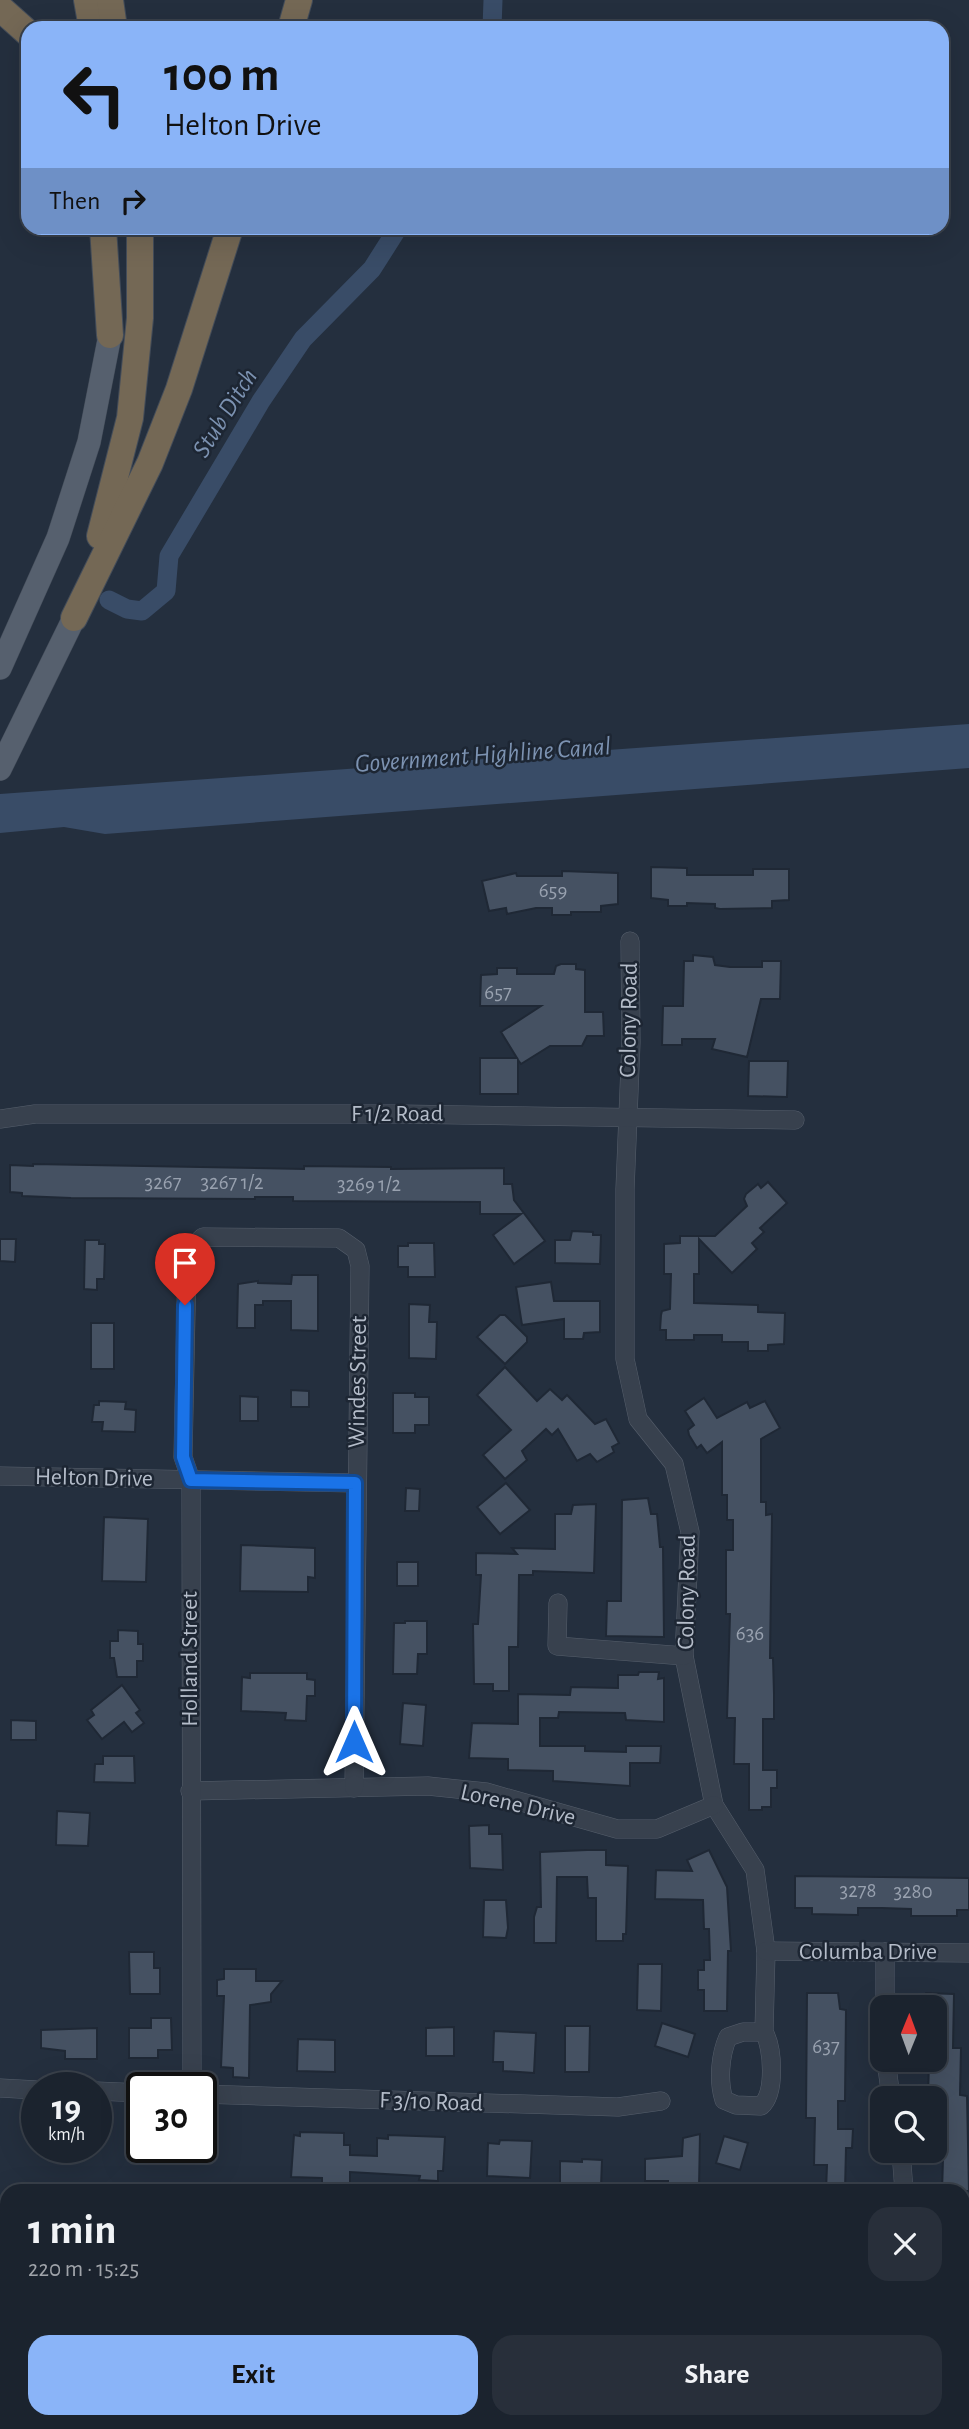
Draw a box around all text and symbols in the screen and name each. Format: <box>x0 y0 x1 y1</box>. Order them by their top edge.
icon: left <box>49 49 140 140</box>
text: 100 m <box>164 51 280 100</box>
text: Helton Drive <box>164 109 321 141</box>
icon: right <box>114 182 152 220</box>
text: Then <box>49 188 100 214</box>
water label: Stub Ditch <box>188 364 262 462</box>
water label: Government Highline Canal <box>354 733 612 777</box>
house number: 659 <box>539 880 567 901</box>
street label: Colony Road <box>616 962 642 1078</box>
house number: 657 <box>484 982 512 1003</box>
street label: F 1/2 Road <box>351 1102 443 1126</box>
house number: 3267 <box>145 1172 182 1193</box>
house number: 3267 1/2 <box>200 1172 264 1193</box>
house number: 3269 1/2 <box>337 1174 401 1195</box>
pin <box>155 1233 215 1305</box>
icon: arrive <box>166 1244 204 1282</box>
street label: Windes Street <box>345 1315 371 1448</box>
street label: Helton Drive <box>35 1465 153 1491</box>
street label: Colony Road <box>674 1534 700 1650</box>
street label: Holland Street <box>178 1591 202 1727</box>
house number: 636 <box>736 1623 764 1644</box>
position arrow <box>317 1705 391 1779</box>
street label: Lorene Drive <box>458 1780 578 1830</box>
house number: 3278 <box>840 1880 876 1901</box>
house number: 3280 <box>893 1881 933 1902</box>
street label: Columba Drive <box>799 1940 937 1964</box>
north arrow <box>870 1995 947 2072</box>
map controls <box>870 1995 947 2163</box>
house number: 637 <box>812 2036 840 2057</box>
speed limit sign: 30 <box>126 2072 217 2163</box>
button: search <box>870 2086 947 2163</box>
street label: F 3/10 Road <box>379 2088 483 2116</box>
text: 19 <box>52 2091 81 2126</box>
text: km/h <box>48 2126 85 2144</box>
button: close <box>868 2207 942 2281</box>
text: 1 min <box>28 2209 117 2251</box>
text: 220 m · 15:25 <box>28 2258 139 2281</box>
button: Exit <box>28 2335 478 2415</box>
button: Share <box>492 2335 942 2415</box>

